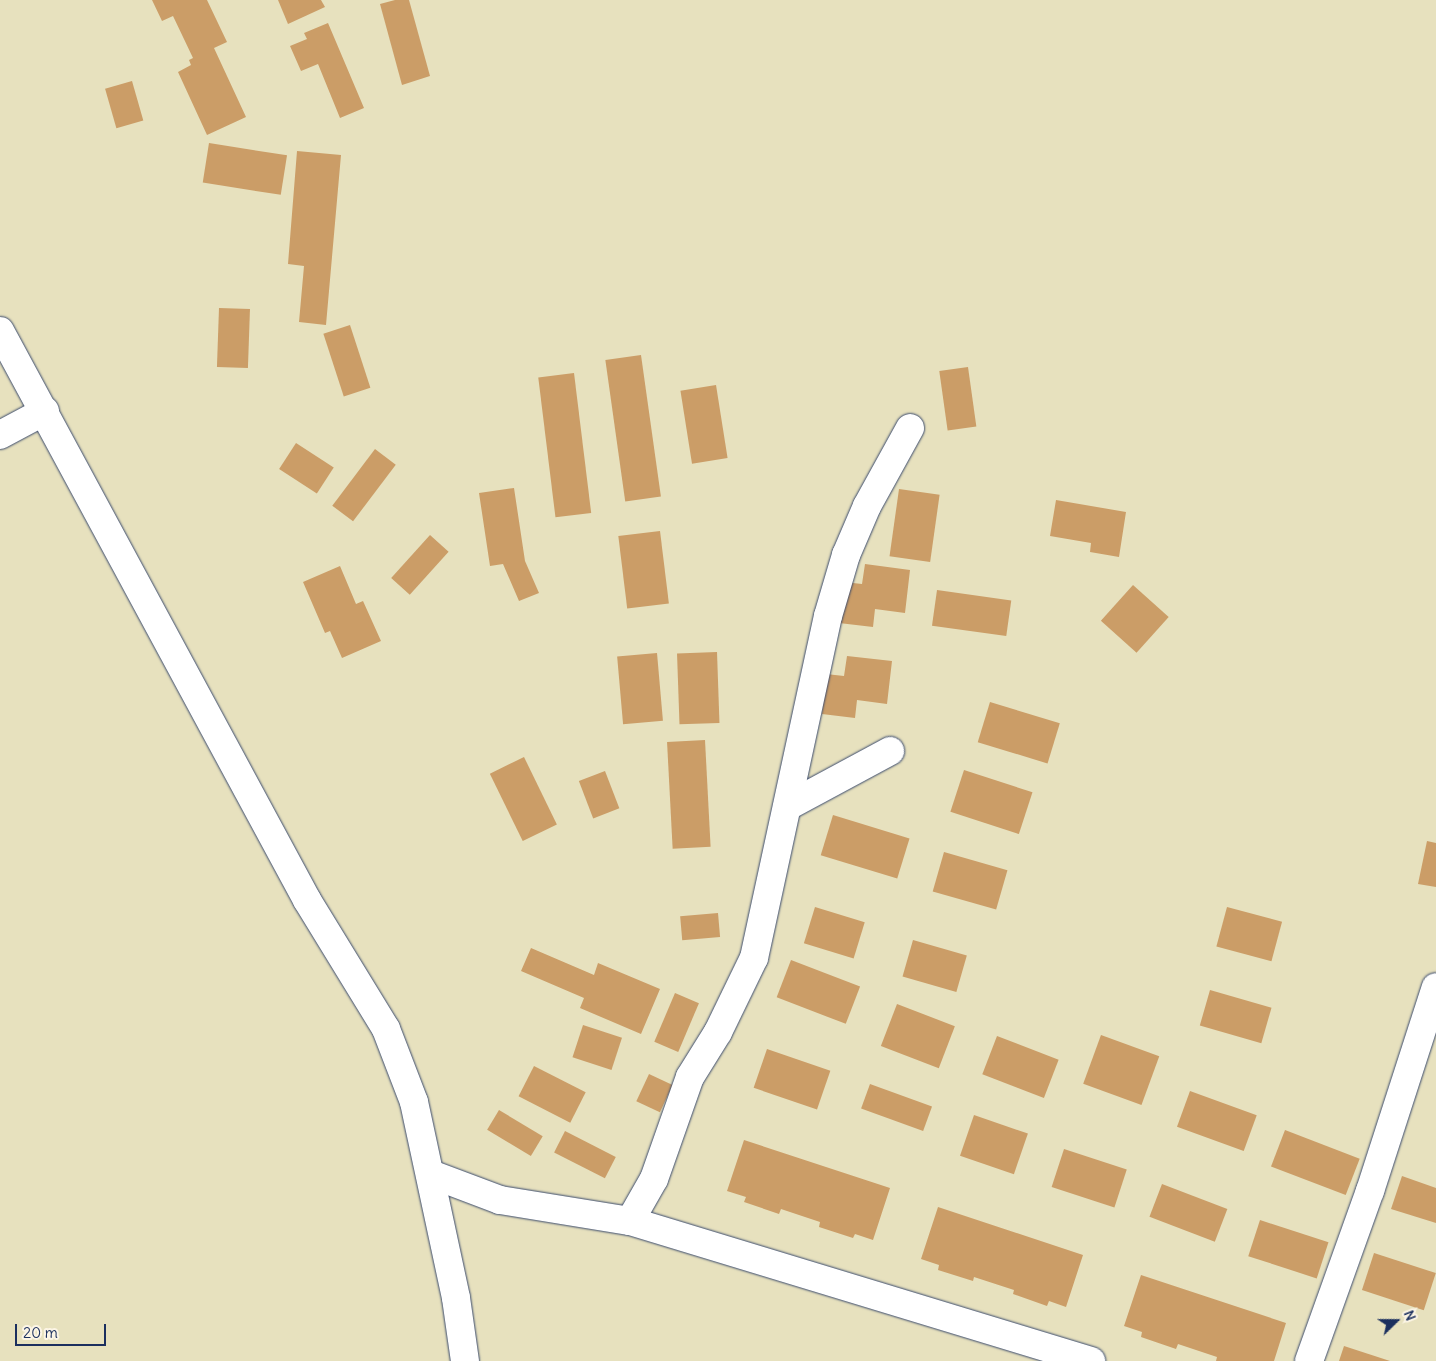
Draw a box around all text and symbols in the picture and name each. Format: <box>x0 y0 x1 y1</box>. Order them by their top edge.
north arrow <box>1371 1296 1421 1346</box>
text: N <box>1400 1308 1420 1323</box>
scale bar <box>18 1314 109 1346</box>
text: 20 m <box>23 1323 58 1342</box>

